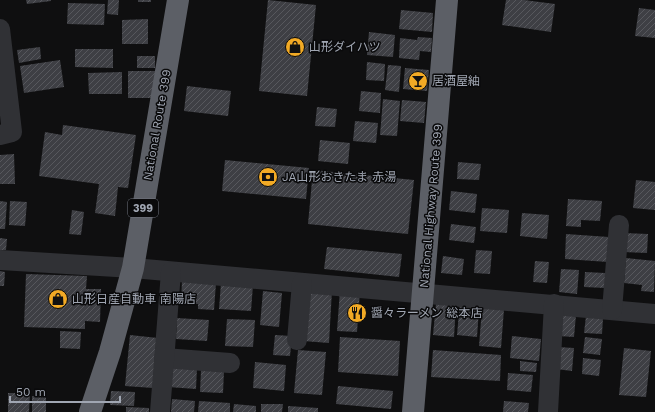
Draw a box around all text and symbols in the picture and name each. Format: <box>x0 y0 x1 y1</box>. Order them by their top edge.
shop icon: 山形ダイハツ <box>284 36 306 58</box>
place label: 山形ダイハツ <box>309 40 381 54</box>
street label: National Route 399 <box>140 68 174 182</box>
bar icon: 居酒屋紬 <box>407 70 429 92</box>
place label: 居酒屋紬 <box>432 74 480 88</box>
street label: National Highway Route 399 <box>417 123 445 289</box>
bank icon: JA山形おきたま 赤湯 <box>257 166 279 188</box>
place label: JA山形おきたま 赤湯 <box>282 170 396 184</box>
road number: 399 <box>128 199 158 217</box>
shop icon: 山形日産自動車 南陽店 <box>47 288 69 310</box>
place label: 山形日産自動車 南陽店 <box>72 292 196 306</box>
restaurant icon: 醤々ラーメン 総本店 <box>346 302 368 324</box>
place label: 醤々ラーメン 総本店 <box>371 306 483 320</box>
scale bar <box>10 378 120 404</box>
text: 50 m <box>16 385 46 399</box>

